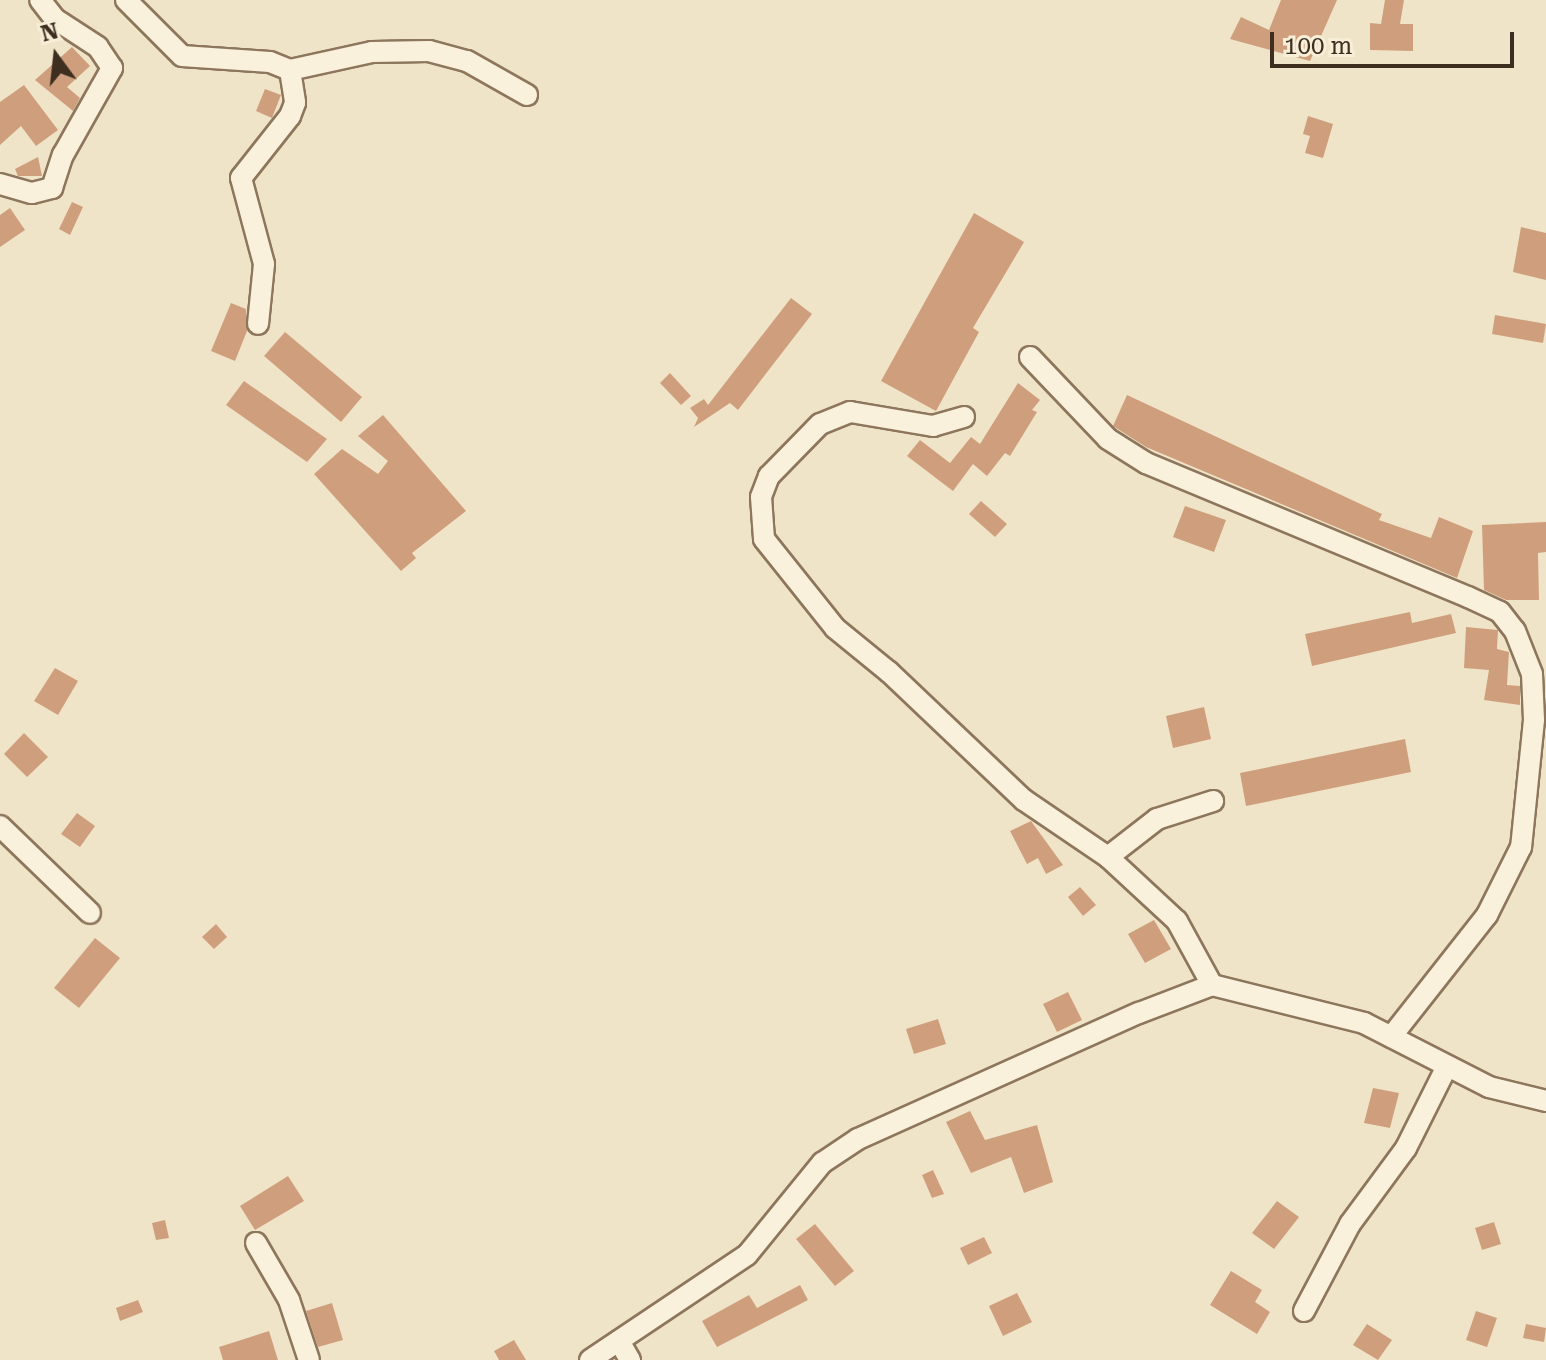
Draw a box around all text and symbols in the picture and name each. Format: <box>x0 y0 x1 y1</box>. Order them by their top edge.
north arrow <box>16 16 96 96</box>
scale bar <box>1274 16 1518 66</box>
text: N <box>38 18 61 47</box>
text: 100 m <box>1284 32 1352 60</box>

